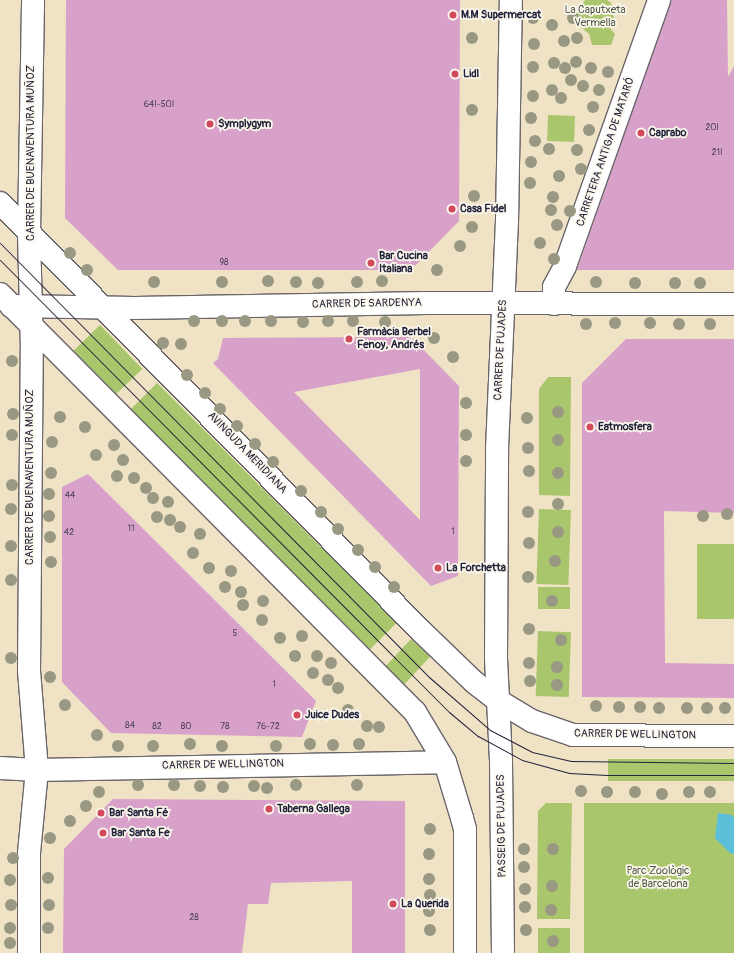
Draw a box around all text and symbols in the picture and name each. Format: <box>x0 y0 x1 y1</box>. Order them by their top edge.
park label: La Caputxeta Vermella <box>564 4 626 30</box>
place label: M.M Supermercat <box>461 8 541 22</box>
marker: M.M Supermercat <box>448 10 458 20</box>
street label: CARRER DE BUENAVENTURA MUÑOZ <box>24 65 38 241</box>
place label: Lidl <box>463 67 479 81</box>
marker: Lidl <box>450 69 460 79</box>
street label: CARRETERA ANTIGA DE MATARÓ <box>574 76 638 228</box>
house number: 64I-50I <box>144 100 174 110</box>
place label: Symplygym <box>218 117 271 131</box>
marker: Symplygym <box>205 119 215 129</box>
house number: 20I <box>705 123 719 133</box>
place label: Caprabo <box>649 126 686 140</box>
marker: Caprabo <box>636 128 646 138</box>
house number: 21I <box>711 148 723 158</box>
place label: Casa Fidel <box>460 202 506 216</box>
marker: Casa Fidel <box>447 204 457 214</box>
place label: Bar Cucina Italiana <box>379 250 428 276</box>
house number: 98 <box>219 258 229 268</box>
marker: Bar Cucina Italiana <box>366 258 376 268</box>
street label: CARRER DE SARDENYA <box>312 296 422 312</box>
street label: CARRER DE PUJADES <box>492 299 510 401</box>
place label: Farmàcia Berbel Fenoy, Andrés <box>357 326 431 352</box>
marker: Farmàcia Berbel Fenoy, Andrés <box>344 334 354 344</box>
street label: CARRER DE BUENAVENTURA MUÑOZ <box>23 389 37 565</box>
street label: AVINGUDA MERIDIANA <box>205 409 289 497</box>
place label: Eatmosfera <box>598 420 652 434</box>
marker: Eatmosfera <box>585 422 595 432</box>
house number: 44 <box>65 491 75 501</box>
house number: 11 <box>127 524 135 534</box>
house number: 1 <box>451 527 455 537</box>
house number: 42 <box>64 528 74 538</box>
place label: La Forchetta <box>446 561 506 575</box>
marker: La Forchetta <box>433 563 443 573</box>
house number: 5 <box>233 629 237 639</box>
house number: 1 <box>272 680 276 690</box>
place label: Juice Dudes <box>305 708 359 722</box>
marker: Juice Dudes <box>292 710 302 720</box>
house number: 84 <box>125 721 135 731</box>
house number: 82 <box>152 722 162 732</box>
house number: 80 <box>181 722 191 732</box>
house number: 78 <box>220 722 230 732</box>
house number: 76-72 <box>256 722 280 732</box>
street label: CARRER DE WELLINGTON <box>574 727 696 743</box>
street label: CARRER DE WELLINGTON <box>162 757 284 773</box>
street label: PASSEIG DE PUJADES <box>495 774 509 878</box>
place label: Taberna Gallega <box>277 802 350 816</box>
marker: Taberna Gallega <box>264 804 274 814</box>
place label: Bar Santa Fé <box>109 806 168 820</box>
marker: Bar Santa Fé <box>96 808 106 818</box>
place label: Bar Santa Fe <box>111 826 170 840</box>
marker: Bar Santa Fe <box>98 828 108 838</box>
park label: Parc Zoològic de Barcelona <box>626 865 690 891</box>
place label: La Querida <box>401 897 449 911</box>
marker: La Querida <box>388 899 398 909</box>
house number: 28 <box>189 913 199 923</box>

